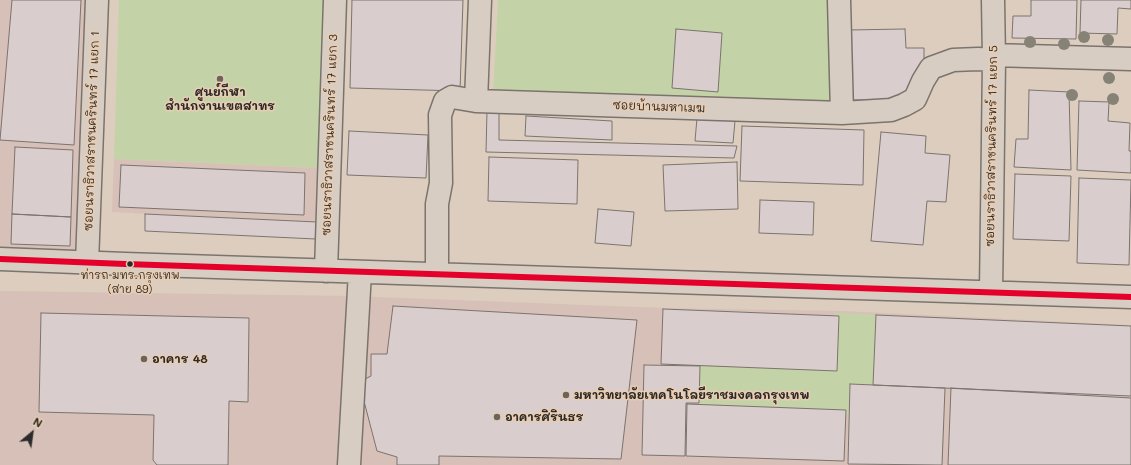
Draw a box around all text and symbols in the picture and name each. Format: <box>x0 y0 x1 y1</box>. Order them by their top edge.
street label: ซอยนราธิวาสราชนครินทร์ 17 แยก 1 <box>81 31 103 231</box>
street label: ซอยนราธิวาสราชนครินทร์ 17 แยก 3 <box>319 34 341 236</box>
street label: ซอยนราธิวาสราชนครินทร์ 17 แยก 5 <box>983 45 1001 247</box>
marker: ศูนย์กีฬา สำนักงานเขตสาทร <box>215 74 225 84</box>
place label: ศูนย์กีฬา สำนักงานเขตสาทร <box>165 85 275 113</box>
street label: ซอยบ้านมหาเมฆ <box>612 98 706 116</box>
marker: ท่ารถ มทร.กรุงเทพ (สาย 89) <box>125 259 135 269</box>
place label: ท่ารถ มทร.กรุงเทพ (สาย 89) <box>80 269 180 295</box>
place label: อาคาร 48 <box>152 352 208 366</box>
marker: อาคาร 48 <box>139 354 149 364</box>
place label: มหาวิทยาลัยเทคโนโลยีราชมงคลกรุงเทพ <box>574 388 809 402</box>
marker: มหาวิทยาลัยเทคโนโลยีราชมงคลกรุงเทพ <box>561 390 571 400</box>
place label: อาคารศิรินธร <box>505 410 583 424</box>
marker: อาคารศิรินธร <box>492 412 502 422</box>
north arrow <box>12 413 52 453</box>
text: N <box>31 413 45 431</box>

